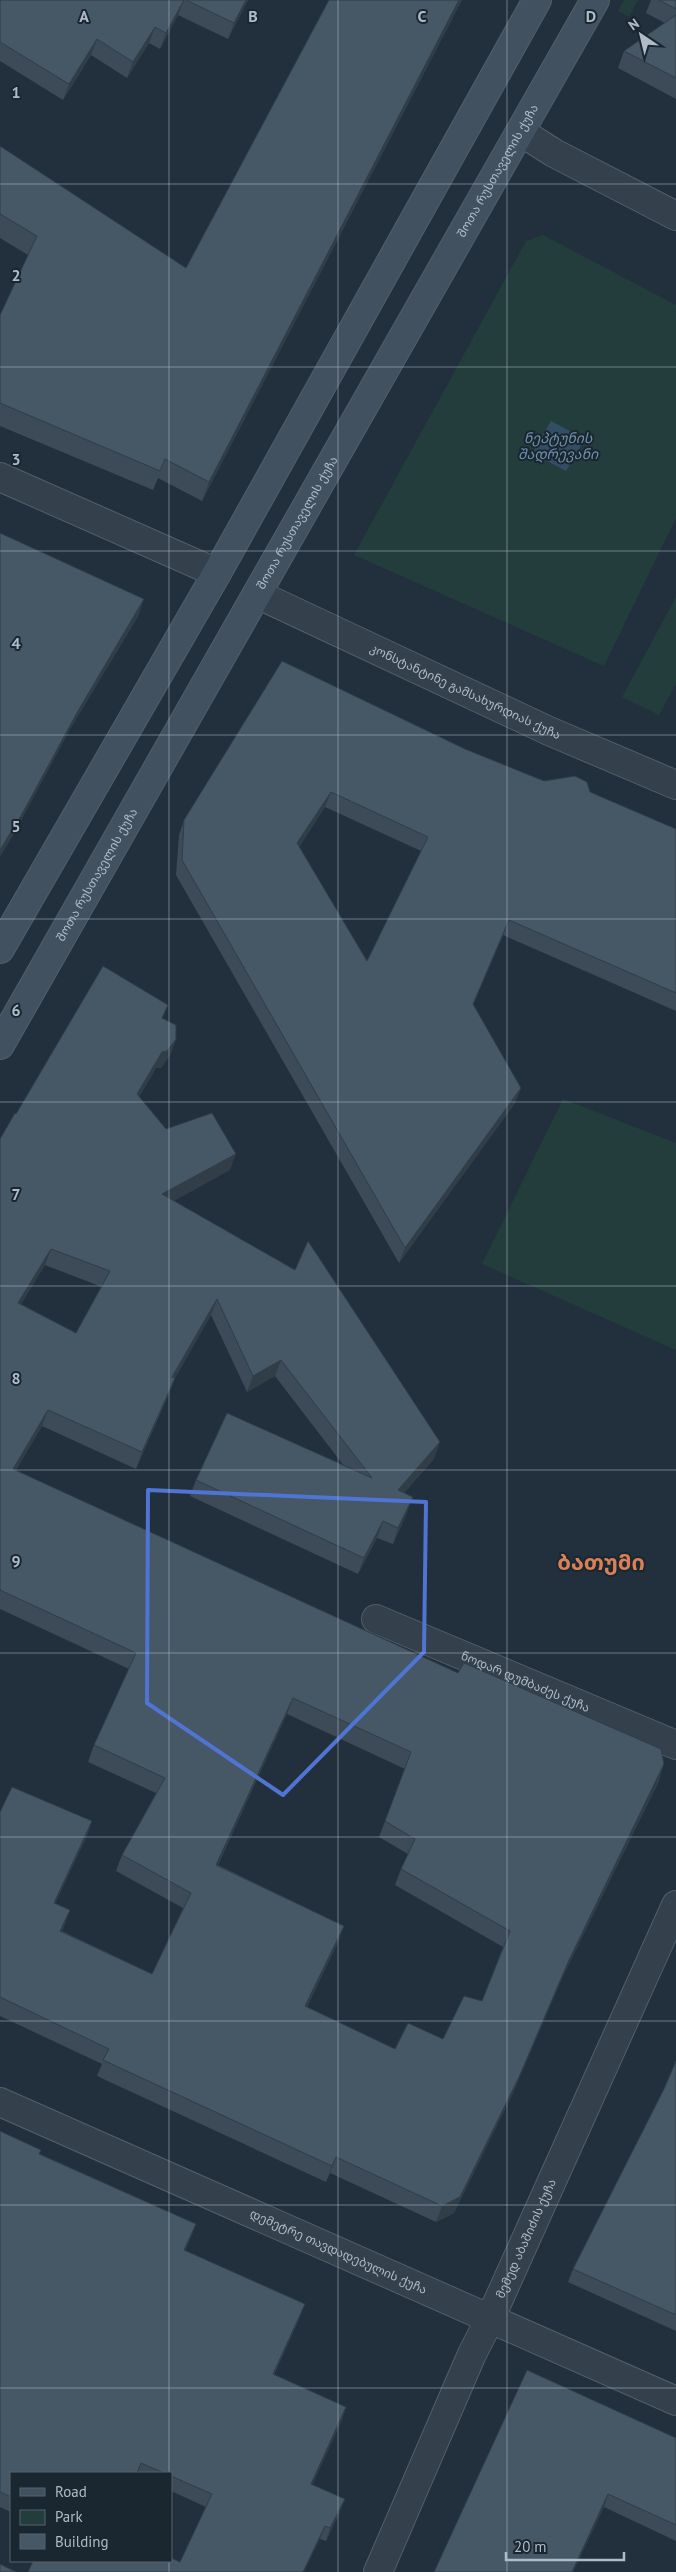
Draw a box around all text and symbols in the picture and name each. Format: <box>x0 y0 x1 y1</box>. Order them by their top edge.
text: A <box>79 6 89 26</box>
text: B <box>248 6 258 26</box>
text: C <box>418 6 427 26</box>
text: D <box>586 6 596 26</box>
north arrow <box>616 10 666 60</box>
text: N <box>625 14 642 34</box>
text: 1 <box>11 82 21 102</box>
street label: შოთა რუსთაველის ქუჩა <box>454 101 541 240</box>
text: 2 <box>11 265 21 285</box>
water label: ნეპტუნის შადრევანი <box>518 429 599 463</box>
text: 3 <box>11 449 21 469</box>
street label: შოთა რუსთაველის ქუჩა <box>253 453 341 592</box>
text: 4 <box>11 633 21 653</box>
street label: კონსტანტინე გამსახურდიას ქუჩა <box>368 640 563 742</box>
street label: შოთა რუსთაველის ქუჩა <box>53 805 140 944</box>
text: 5 <box>11 816 21 836</box>
text: 6 <box>11 1000 21 1020</box>
text: 7 <box>11 1184 21 1204</box>
text: 8 <box>11 1368 21 1388</box>
district label: ბათუმი <box>557 1548 645 1576</box>
text: 9 <box>11 1551 21 1571</box>
street label: ნოდარ დუმბაძეს ქუჩა <box>459 1648 592 1715</box>
street label: მემედ აბაშიძის ქუჩა <box>492 2176 559 2300</box>
street label: დემეტრე თავდადებულის ქუჩა <box>247 2206 429 2297</box>
legend <box>10 2472 172 2562</box>
text: Road <box>55 2482 87 2501</box>
text: Park <box>55 2507 83 2526</box>
scale bar <box>506 2530 624 2562</box>
text: Building <box>55 2532 109 2551</box>
text: 20 m <box>514 2537 547 2556</box>

